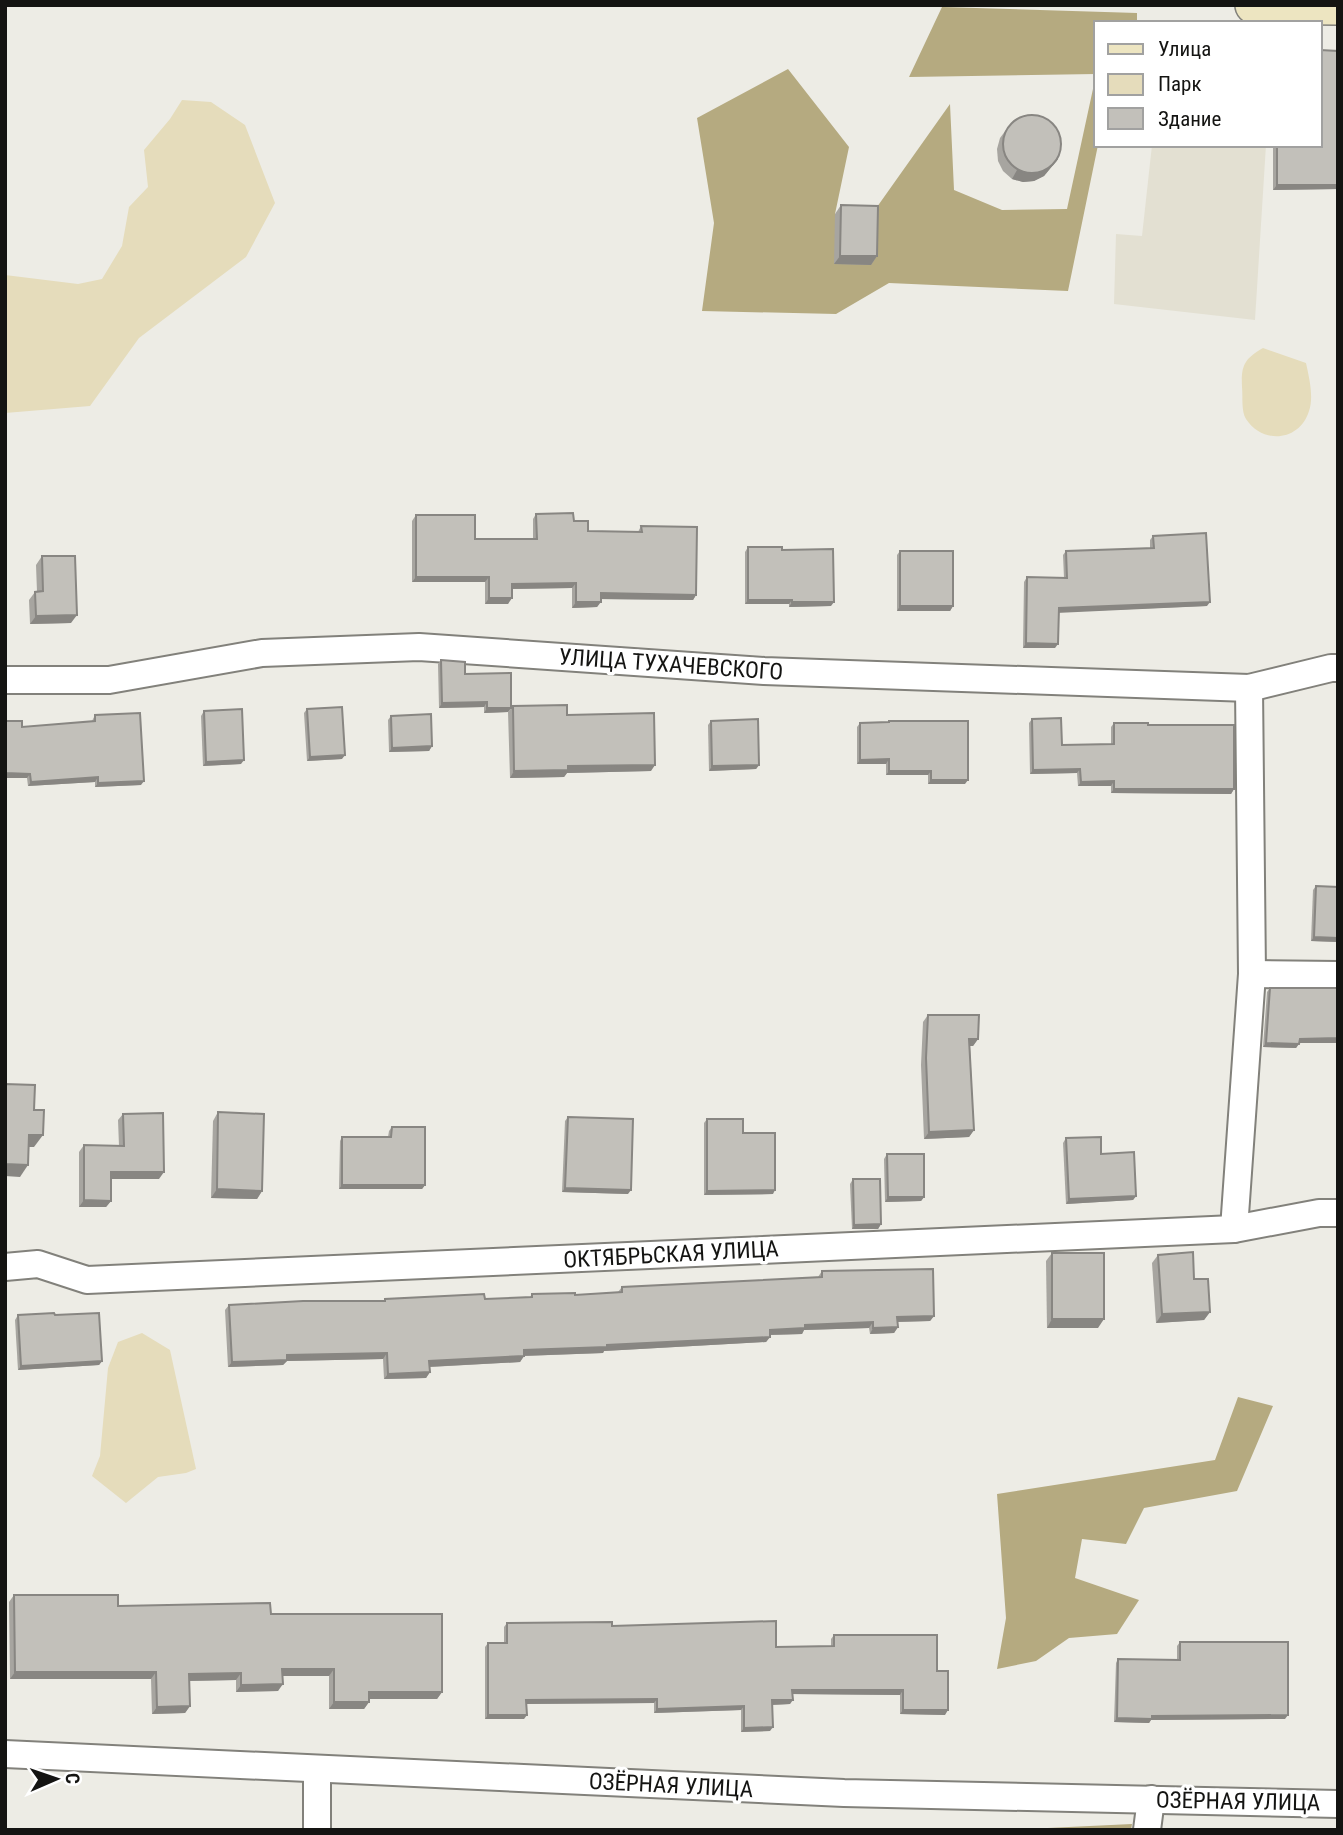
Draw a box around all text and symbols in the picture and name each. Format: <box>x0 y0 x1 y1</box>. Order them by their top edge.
legend <box>1094 21 1322 147</box>
text: Улица <box>1158 37 1211 61</box>
text: Парк <box>1158 72 1202 96</box>
text: Здание <box>1158 107 1222 131</box>
street label: УЛИЦА ТУХАЧЕВСКОГО <box>558 643 784 686</box>
street label: ОКТЯБРЬСКАЯ УЛИЦА <box>563 1235 779 1274</box>
north arrow <box>21 1744 91 1814</box>
street label: ОЗЁРНАЯ УЛИЦА <box>588 1768 754 1803</box>
text: С <box>61 1773 84 1784</box>
street label: ОЗЁРНАЯ УЛИЦА <box>1156 1787 1320 1816</box>

